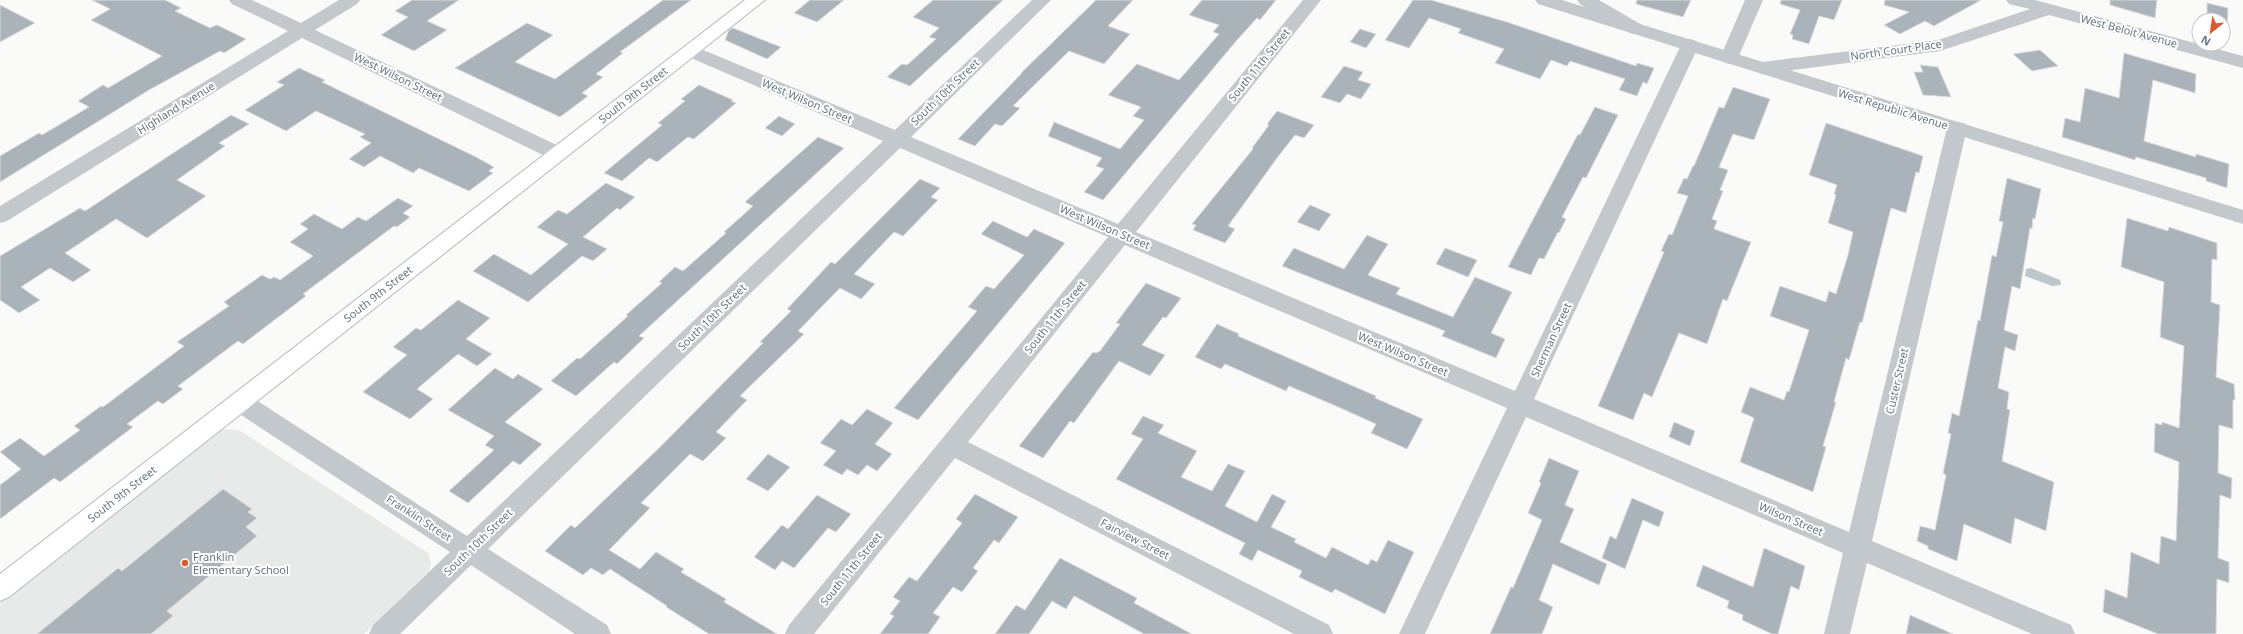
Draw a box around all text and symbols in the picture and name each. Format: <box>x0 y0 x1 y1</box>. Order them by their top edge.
street label: West Beloit Avenue <box>2079 10 2179 51</box>
north arrow <box>2191 12 2231 52</box>
street label: South 11th Street <box>1224 25 1293 104</box>
text: N <box>2198 32 2213 50</box>
street label: North Court Place <box>1849 36 1943 63</box>
street label: West Wilson Street <box>352 49 445 104</box>
street label: South 10th Street <box>907 55 982 128</box>
street label: South 9th Street <box>595 63 670 126</box>
street label: West Wilson Street <box>760 75 855 126</box>
street label: Highland Avenue <box>134 78 217 137</box>
street label: West Republic Avenue <box>1836 85 1950 132</box>
street label: West Wilson Street <box>1058 201 1153 252</box>
street label: South 9th Street <box>340 262 415 325</box>
street label: South 11th Street <box>1020 277 1089 356</box>
street label: South 10th Street <box>674 280 749 353</box>
street label: Sherman Street <box>1527 300 1574 379</box>
street label: West Wilson Street <box>1356 328 1451 379</box>
street label: Custer Street <box>1882 346 1911 415</box>
street label: South 9th Street <box>84 462 159 525</box>
street label: Franklin Street <box>384 491 455 544</box>
street label: Wilson Street <box>1757 498 1826 539</box>
street label: South 10th Street <box>440 505 515 578</box>
street label: Fairview Street <box>1098 515 1172 562</box>
street label: South 11th Street <box>816 529 885 608</box>
place label: Franklin Elementary School <box>193 549 289 577</box>
marker: Franklin Elementary School <box>180 558 190 568</box>

